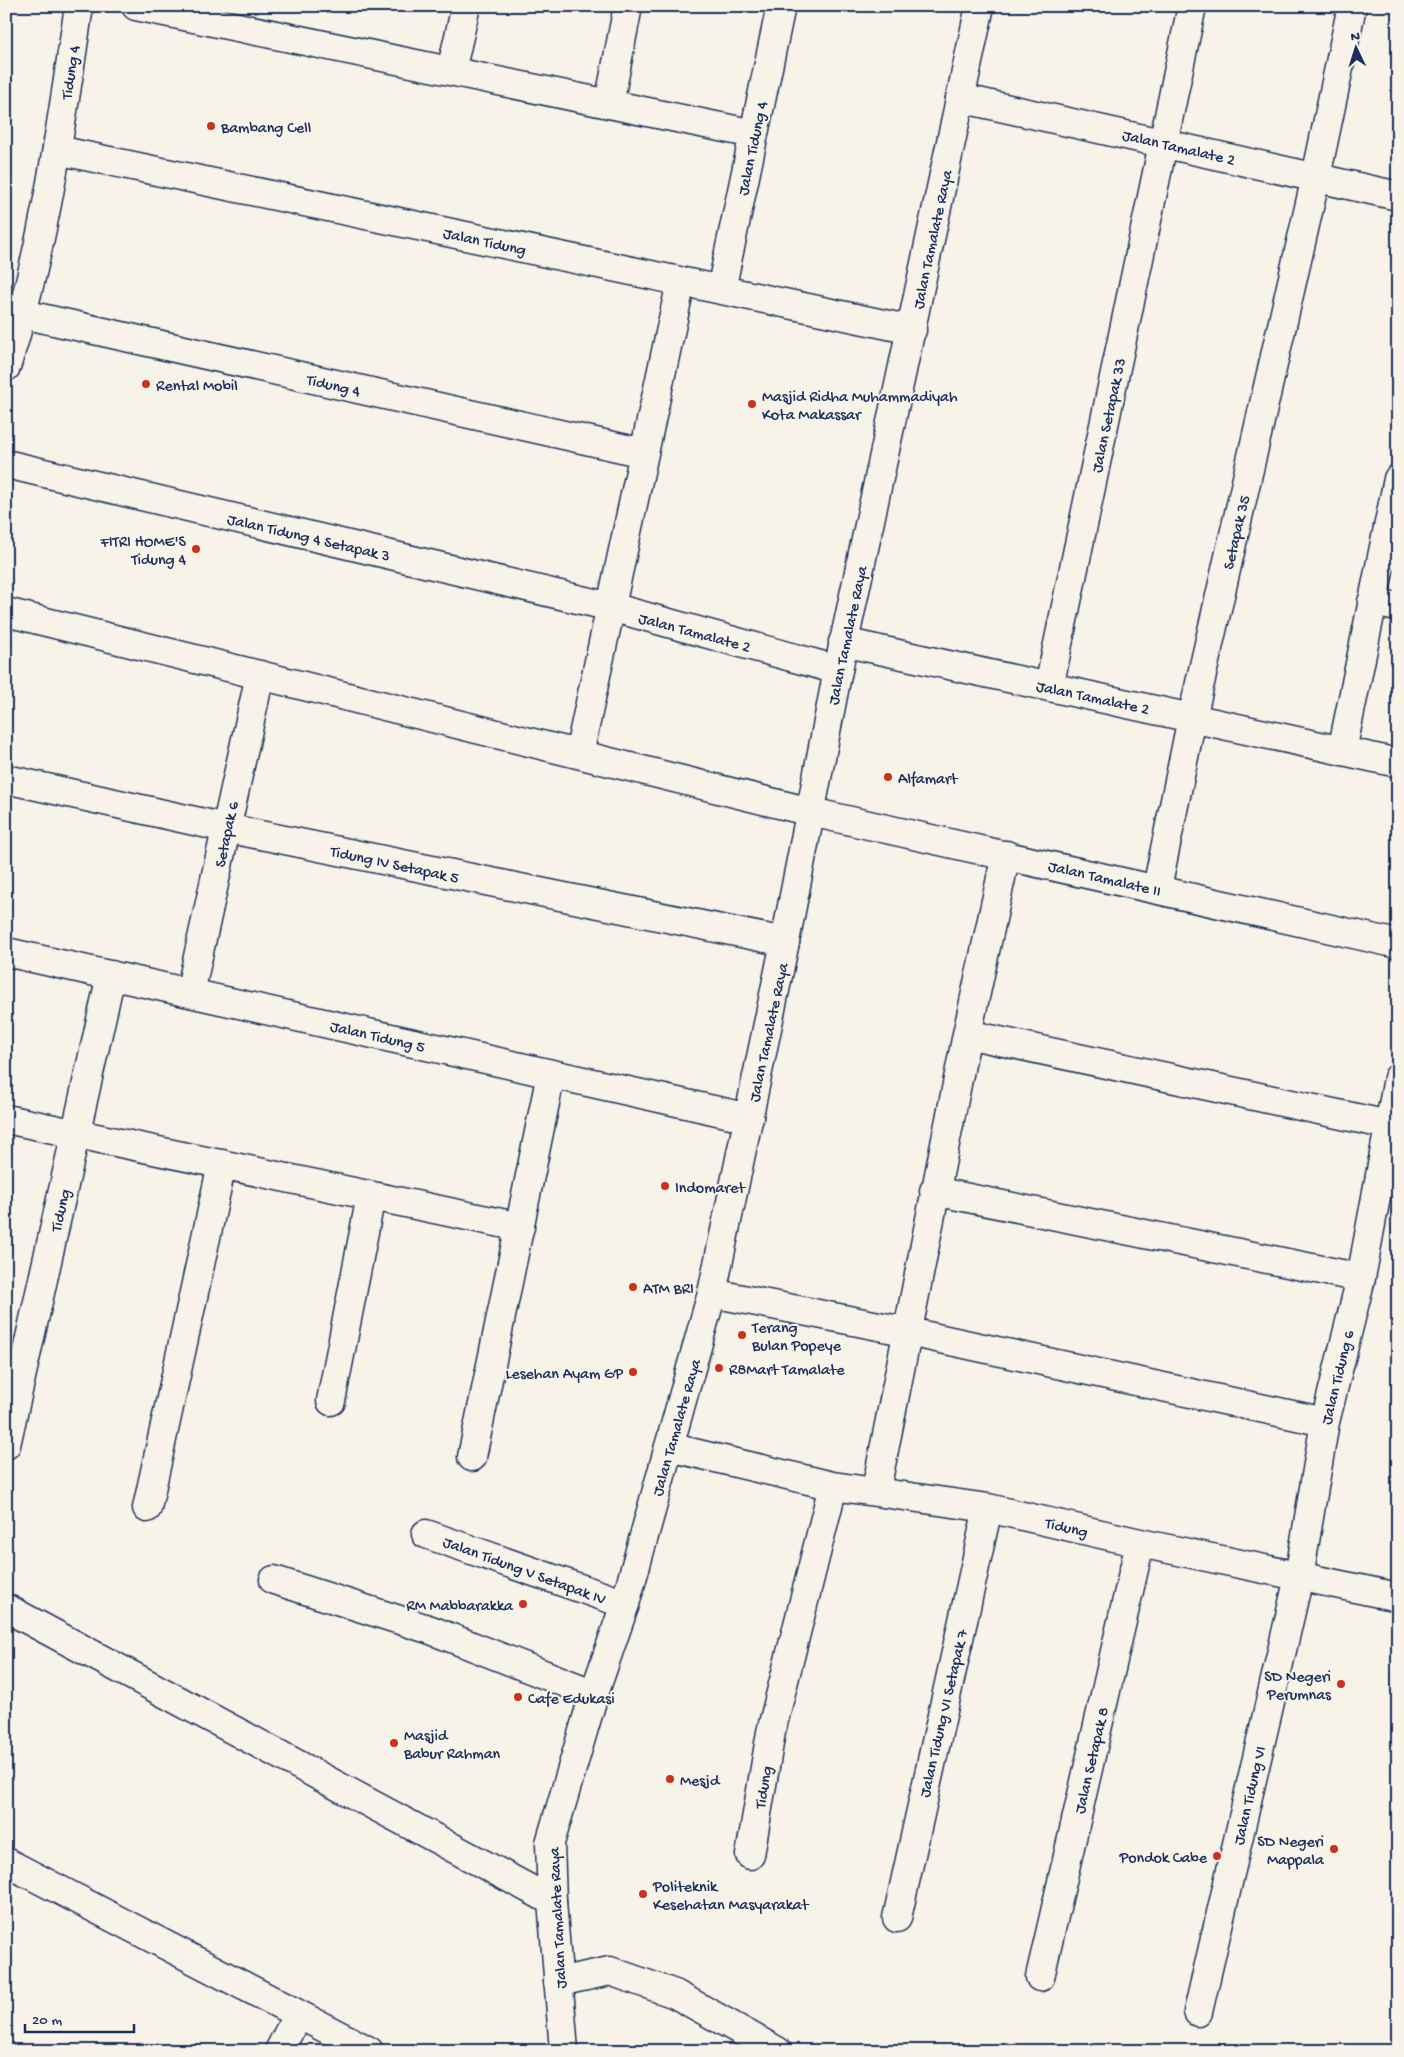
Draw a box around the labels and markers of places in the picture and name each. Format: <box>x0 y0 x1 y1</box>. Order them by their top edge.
marker: Bambang Cell <box>205 120 217 132</box>
place label: Bambang Cell <box>220 120 311 139</box>
marker: Rental Mobil <box>140 378 152 390</box>
place label: Rental Mobil <box>156 378 238 397</box>
place label: Masjid Ridha Muhammadiyah Kota Makassar <box>762 389 958 426</box>
marker: Masjid Ridha Muhammadiyah Kota Makassar <box>746 398 758 410</box>
place label: FITRI HOME'S Tidung 4 <box>99 534 187 571</box>
marker: FITRI HOME'S Tidung 4 <box>190 543 202 555</box>
marker: Alfamart <box>882 771 894 783</box>
place label: Alfamart <box>898 771 959 790</box>
marker: Indomaret <box>659 1180 671 1192</box>
place label: Indomaret <box>675 1180 746 1199</box>
marker: ATM BRI <box>627 1281 639 1293</box>
place label: ATM BRI <box>643 1281 694 1300</box>
place label: Terang Bulan Popeye <box>751 1320 842 1357</box>
marker: Terang Bulan Popeye <box>736 1329 748 1341</box>
marker: R8Mart Tamalate <box>713 1362 725 1374</box>
place label: R8Mart Tamalate <box>729 1362 845 1381</box>
place label: Lesehan Ayam GP <box>506 1366 623 1385</box>
marker: Lesehan Ayam GP <box>627 1366 639 1378</box>
place label: RM Mabbarakka <box>406 1598 514 1617</box>
marker: RM Mabbarakka <box>517 1598 529 1610</box>
place label: SD Negeri Perumnas <box>1264 1669 1332 1706</box>
marker: SD Negeri Perumnas <box>1335 1678 1347 1690</box>
marker: Cafe Edukasi <box>512 1691 524 1703</box>
place label: Cafe Edukasi <box>528 1691 615 1710</box>
place label: Masjid Babur Rahman <box>403 1728 501 1765</box>
marker: Masjid Babur Rahman <box>388 1737 400 1749</box>
marker: Mesjd <box>664 1773 676 1785</box>
place label: Mesjd <box>680 1773 721 1792</box>
place label: SD Negeri Mappala <box>1257 1834 1325 1871</box>
marker: SD Negeri Mappala <box>1328 1843 1340 1855</box>
place label: Pondok Cabe <box>1118 1850 1208 1869</box>
marker: Pondok Cabe <box>1211 1850 1223 1862</box>
place label: Politeknik Kesehatan Masyarakat <box>652 1879 810 1916</box>
marker: Politeknik Kesehatan Masyarakat <box>637 1888 649 1900</box>

